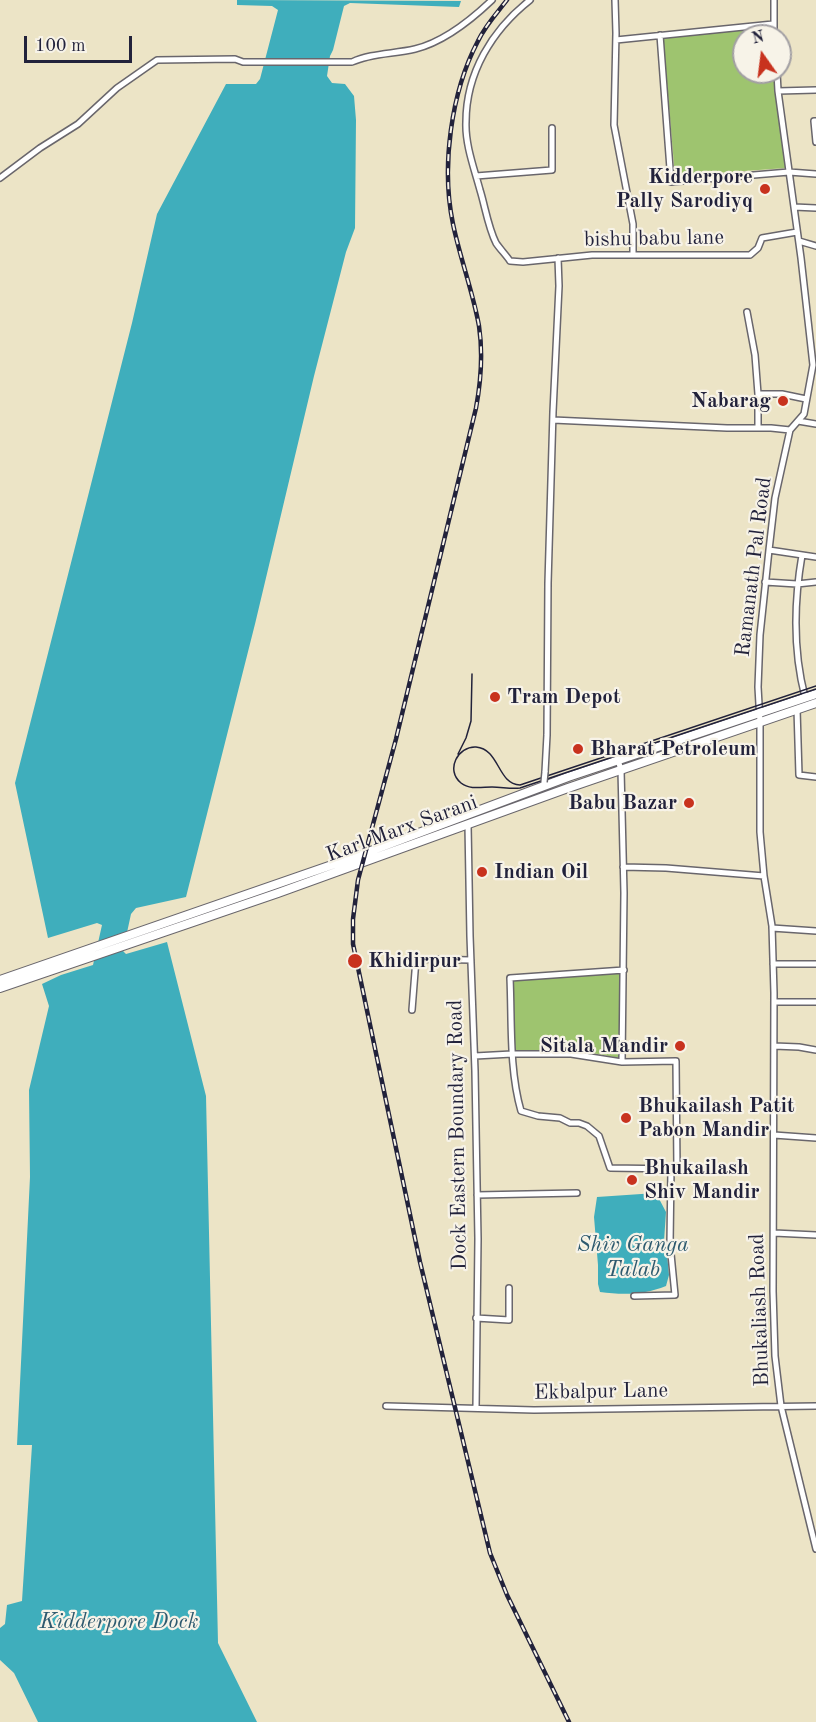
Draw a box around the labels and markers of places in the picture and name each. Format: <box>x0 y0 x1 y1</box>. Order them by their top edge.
place label: Kidderpore Pally Sarodiyq <box>616 164 753 214</box>
marker: Kidderpore Pally Sarodiyq <box>758 182 772 196</box>
place label: Nabarag <box>691 388 771 414</box>
marker: Nabarag <box>776 394 790 408</box>
place label: Tram Depot <box>507 684 621 710</box>
marker: Tram Depot <box>488 690 502 704</box>
place label: Bharat Petroleum <box>590 736 756 762</box>
marker: Bharat Petroleum <box>571 742 585 756</box>
place label: Babu Bazar <box>568 790 677 816</box>
marker: Babu Bazar <box>682 796 696 810</box>
place label: Indian Oil <box>494 859 588 885</box>
marker: Indian Oil <box>475 865 489 879</box>
place label: Khidirpur <box>368 948 461 974</box>
marker: Khidirpur <box>346 952 364 970</box>
place label: Sitala Mandir <box>540 1033 668 1059</box>
marker: Sitala Mandir <box>673 1039 687 1053</box>
place label: Bhukailash Patit Pabon Mandir <box>638 1093 795 1143</box>
marker: Bhukailash Patit Pabon Mandir <box>619 1111 633 1125</box>
place label: Bhukailash Shiv Mandir <box>644 1155 760 1205</box>
marker: Bhukailash Shiv Mandir <box>625 1173 639 1187</box>

